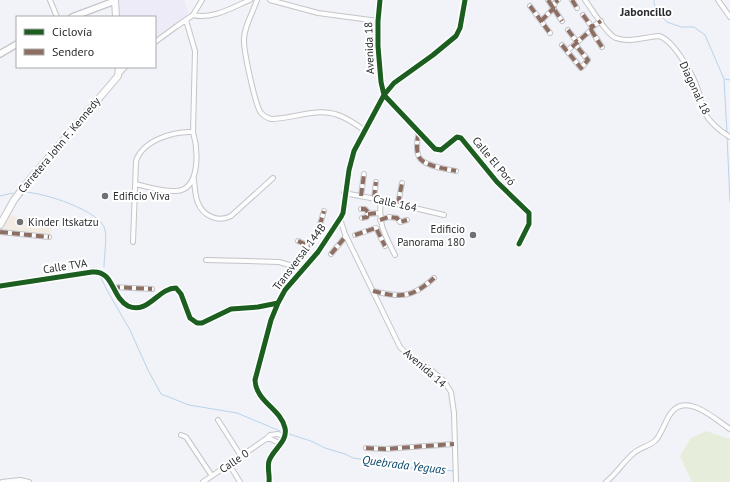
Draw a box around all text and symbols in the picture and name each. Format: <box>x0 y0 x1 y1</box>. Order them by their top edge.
district label: Jaboncillo <box>619 4 672 19</box>
legend <box>16 16 156 68</box>
street label: Avenida 18 <box>361 22 377 74</box>
text: Ciclovía <box>52 24 92 39</box>
text: Sendero <box>52 44 94 59</box>
street label: Diagonal 18 <box>677 59 713 117</box>
street label: Carretera John F. Kennedy <box>15 94 104 196</box>
street label: Calle El Poró <box>469 134 519 188</box>
place label: Edificio Viva <box>113 189 170 203</box>
marker: Edificio Viva <box>100 191 110 201</box>
street label: Calle 164 <box>372 191 418 215</box>
place label: Kinder Itskatzu <box>28 215 99 229</box>
marker: Kinder Itskatzu <box>15 217 25 227</box>
street label: Transversal 144B <box>269 221 329 293</box>
place label: Edificio Panorama 180 <box>397 222 465 249</box>
marker: Edificio Panorama 180 <box>468 230 478 240</box>
street label: Calle TVA <box>42 256 89 276</box>
street label: Avenida 14 <box>401 346 449 390</box>
street label: Calle 0 <box>217 446 251 476</box>
water label: Quebrada Yeguas <box>361 452 447 477</box>

